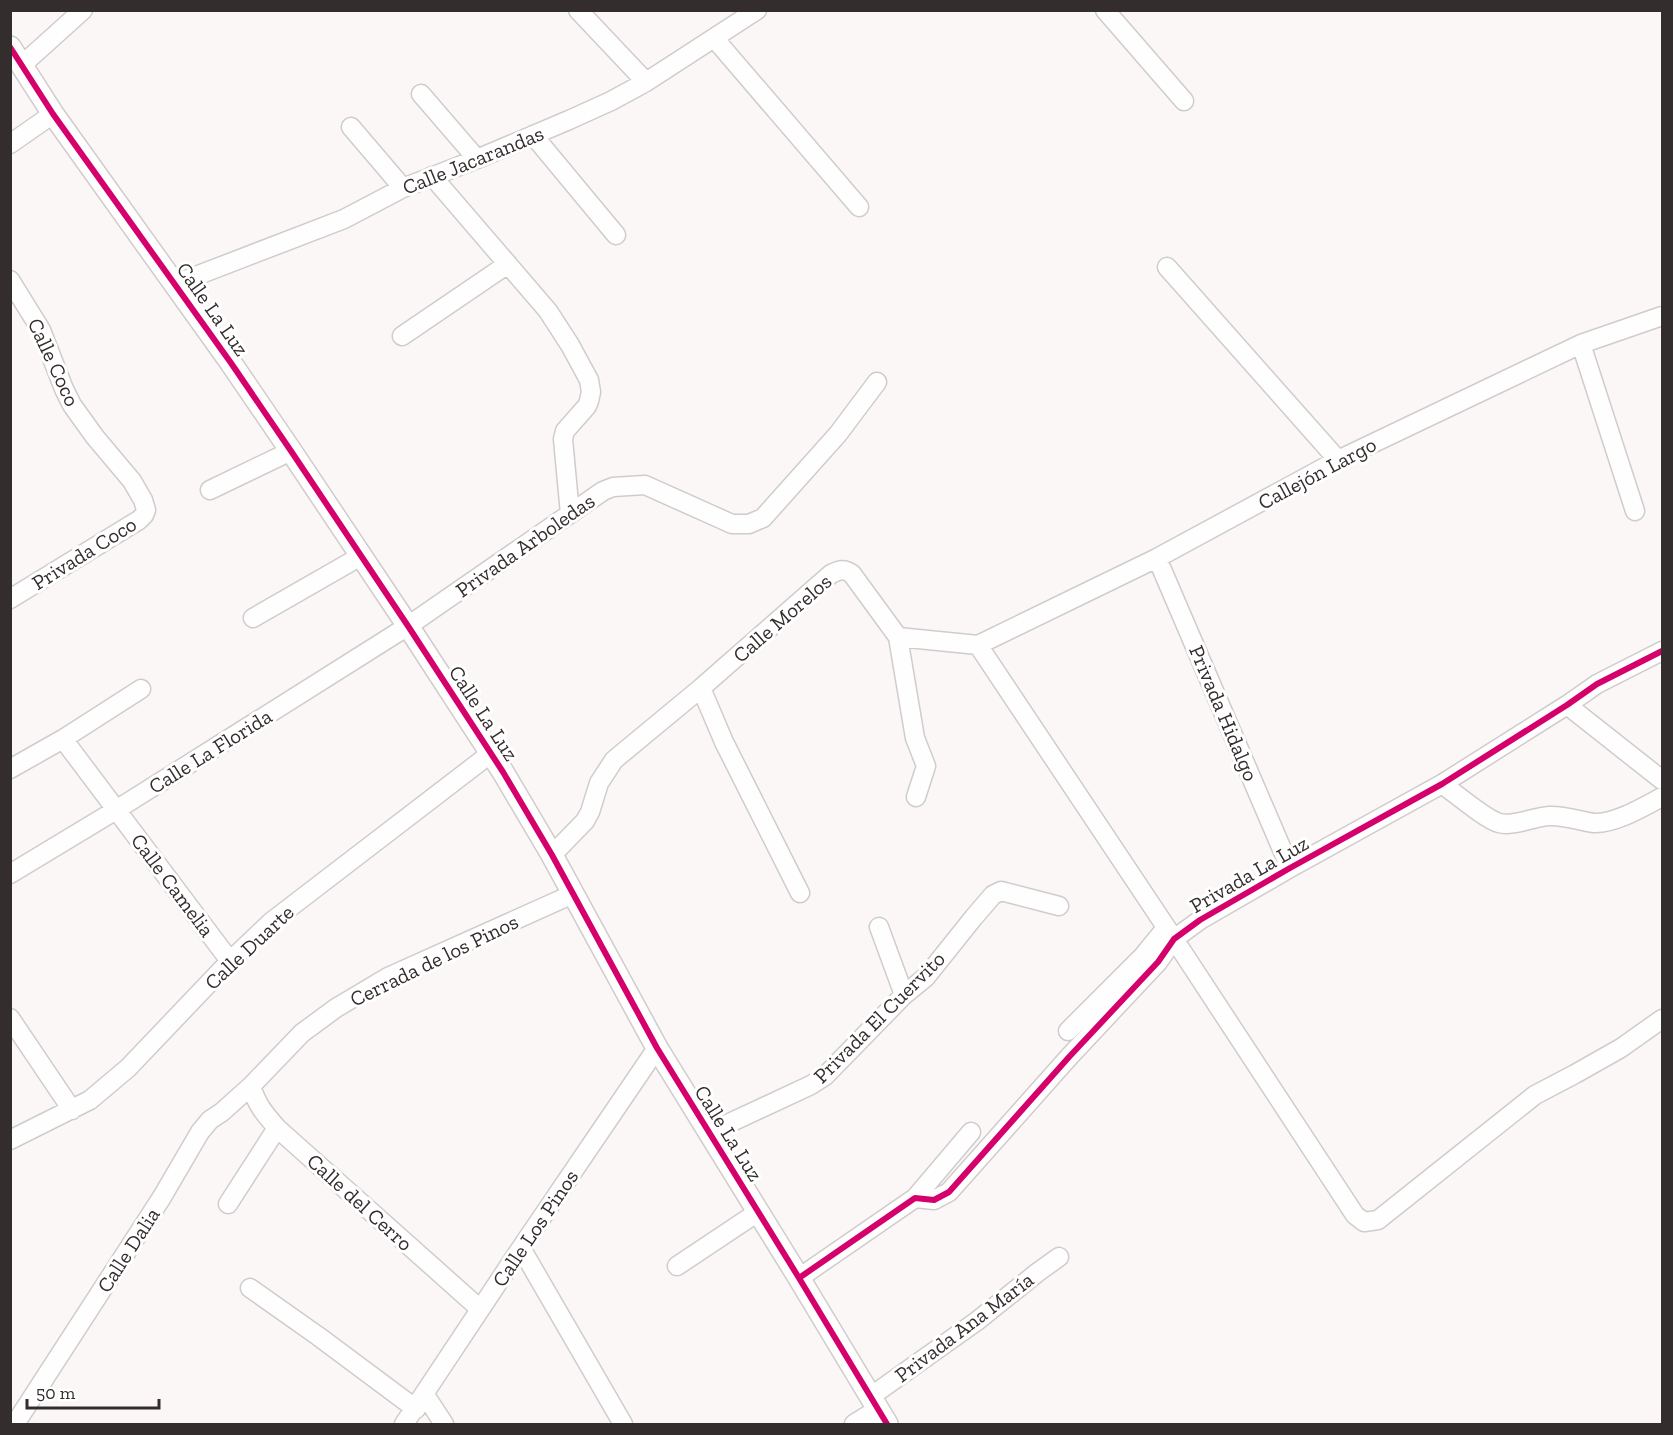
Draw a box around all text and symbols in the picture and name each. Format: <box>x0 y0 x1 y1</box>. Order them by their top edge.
street label: Calle Jacarandas <box>399 120 547 200</box>
street label: Calle La Luz <box>172 257 255 361</box>
street label: Calle Coco <box>23 314 85 410</box>
street label: Callejón Largo <box>1254 431 1381 516</box>
street label: Privada Arboledas <box>451 488 599 602</box>
street label: Privada Coco <box>27 511 141 595</box>
street label: Calle Morelos <box>728 568 836 668</box>
street label: Privada Hidalgo <box>1184 641 1264 785</box>
street label: Calle La Luz <box>444 661 524 766</box>
street label: Calle La Florida <box>144 703 276 799</box>
street label: Calle Camelia <box>126 828 220 942</box>
street label: Privada La Luz <box>1185 830 1313 918</box>
street label: Calle Duarte <box>199 899 299 995</box>
street label: Cerrada de los Pinos <box>346 908 522 1012</box>
street label: Privada El Cuervito <box>808 946 950 1088</box>
street label: Calle La Luz <box>690 1080 769 1186</box>
street label: Calle del Cerro <box>302 1148 418 1256</box>
street label: Calle Los Pinos <box>487 1165 583 1291</box>
street label: Calle Dalia <box>91 1203 165 1297</box>
street label: Privada Ana María <box>890 1267 1038 1387</box>
scale bar <box>27 1372 159 1410</box>
text: 50 m <box>36 1382 76 1404</box>

